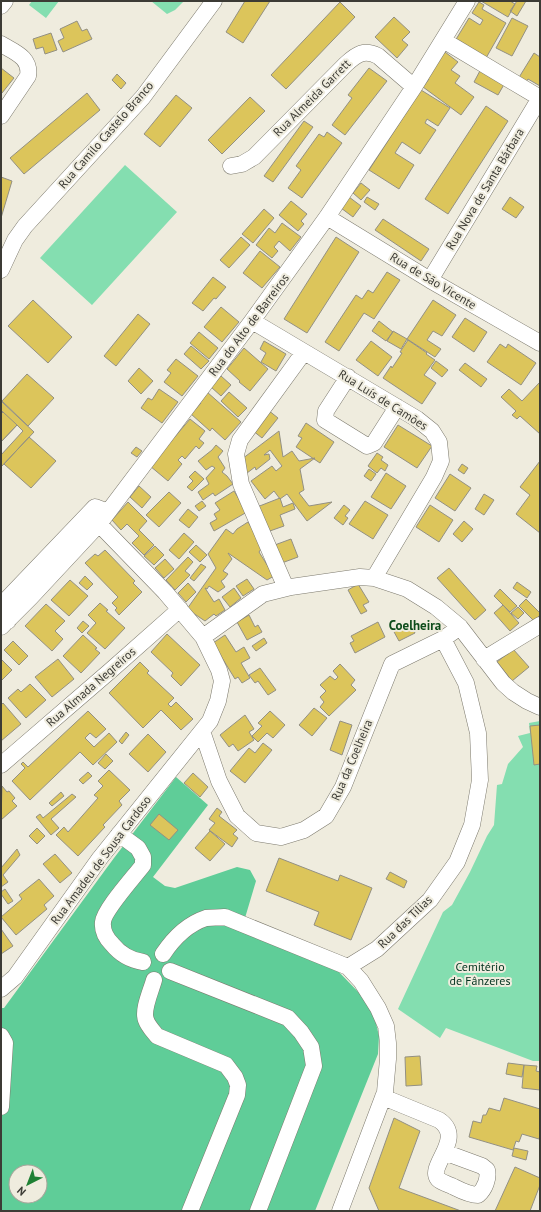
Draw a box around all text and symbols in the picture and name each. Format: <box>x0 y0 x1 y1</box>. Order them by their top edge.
street label: Rua Almeida Garrett <box>270 56 353 139</box>
street label: Rua Camilo Castelo Branco <box>55 78 156 191</box>
street label: Rua Nova de Santa Bárbara <box>442 125 527 252</box>
street label: Rua de São Vicente <box>387 249 479 312</box>
street label: Rua do Alto de Barreiros <box>205 271 292 379</box>
street label: Rua Luís de Camões <box>336 366 431 433</box>
district label: Coelheira <box>389 617 441 634</box>
street label: Rua Almada Negreiros <box>43 644 138 730</box>
street label: Rua da Coelheira <box>328 717 375 803</box>
street label: Rua Amadeu de Sousa Cardoso <box>47 792 154 927</box>
street label: Rua das Tílias <box>374 892 435 951</box>
park label: Cemitério de Fânzeres <box>450 959 510 988</box>
north arrow <box>8 1164 48 1204</box>
text: N <box>14 1184 29 1199</box>

